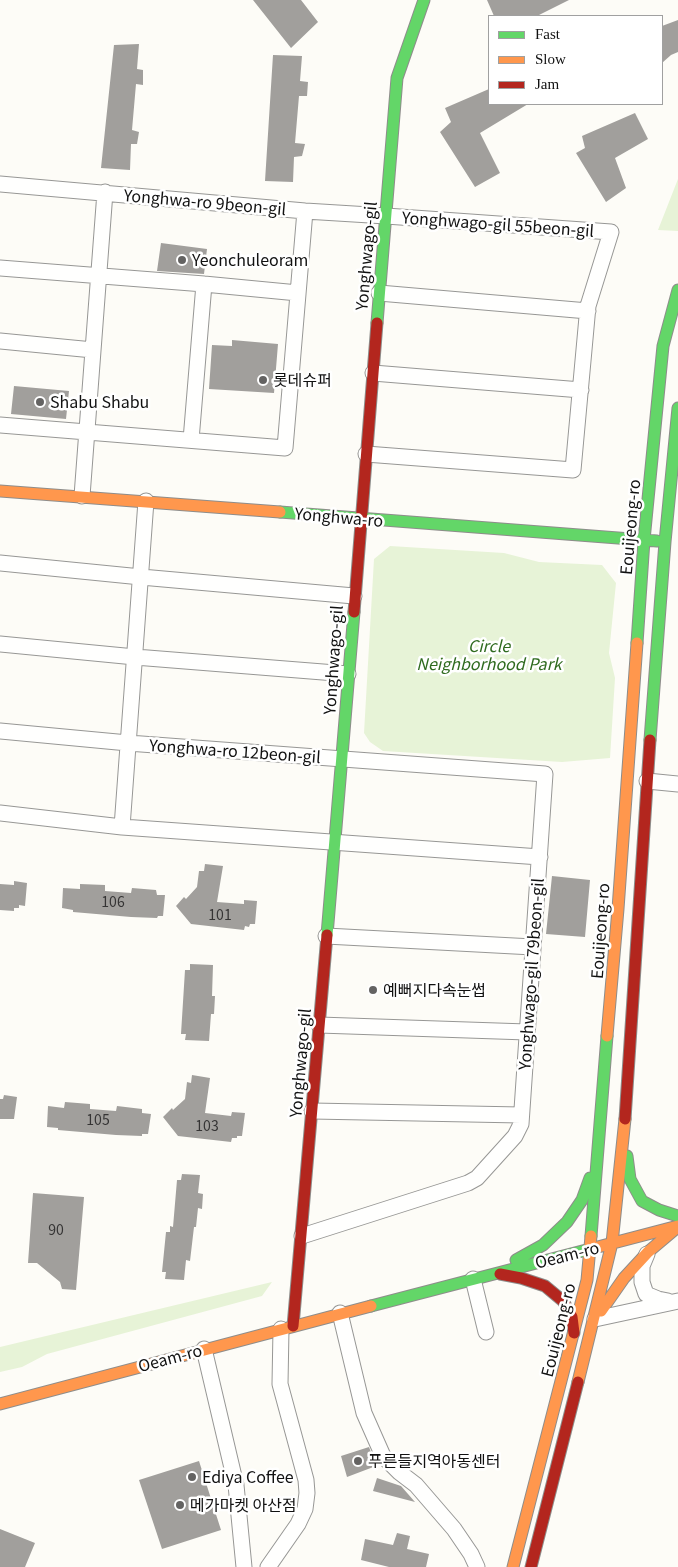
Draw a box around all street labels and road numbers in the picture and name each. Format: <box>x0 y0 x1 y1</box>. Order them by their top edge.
street label: Yonghwa-ro 9beon-gil <box>123 185 287 219</box>
street label: Yonghwago-gil <box>352 201 380 311</box>
street label: Yonghwago-gil 55beon-gil <box>401 208 595 240</box>
street label: Eouijeong-ro <box>616 478 644 576</box>
street label: Yonghwa-ro <box>294 504 384 530</box>
street label: Yonghwago-gil <box>320 605 346 715</box>
street label: Yonghwa-ro 12beon-gil <box>149 735 321 767</box>
street label: Yonghwago-gil 79beon-gil <box>515 877 547 1071</box>
street label: Eouijeong-ro <box>587 882 613 980</box>
street label: Yonghwago-gil <box>286 1008 314 1118</box>
street label: Oeam-ro <box>533 1238 601 1272</box>
street label: Eouijeong-ro <box>537 1281 579 1379</box>
street label: Oeam-ro <box>136 1340 204 1376</box>

